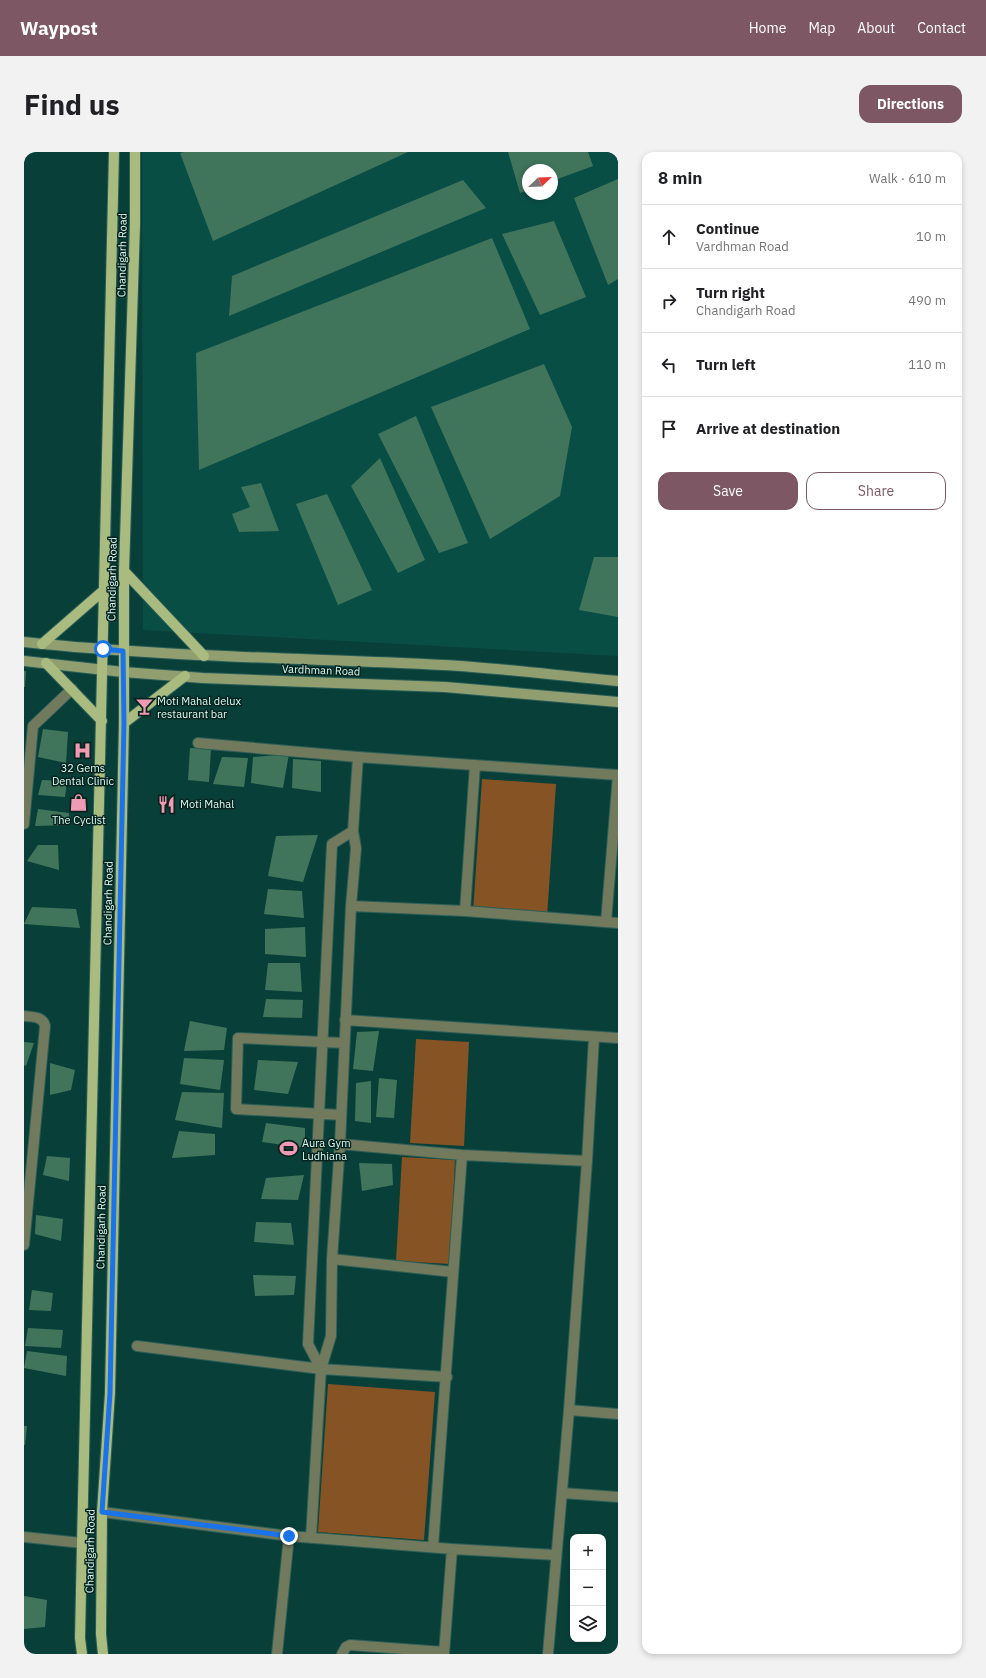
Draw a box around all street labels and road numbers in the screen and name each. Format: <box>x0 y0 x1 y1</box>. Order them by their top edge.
street label: Chandigarh Road <box>114 213 130 297</box>
street label: Chandigarh Road <box>104 537 120 621</box>
street label: Vardhman Road <box>282 662 360 678</box>
street label: Chandigarh Road <box>100 861 116 945</box>
street label: Chandigarh Road <box>93 1185 109 1269</box>
street label: Chandigarh Road <box>82 1509 98 1593</box>

